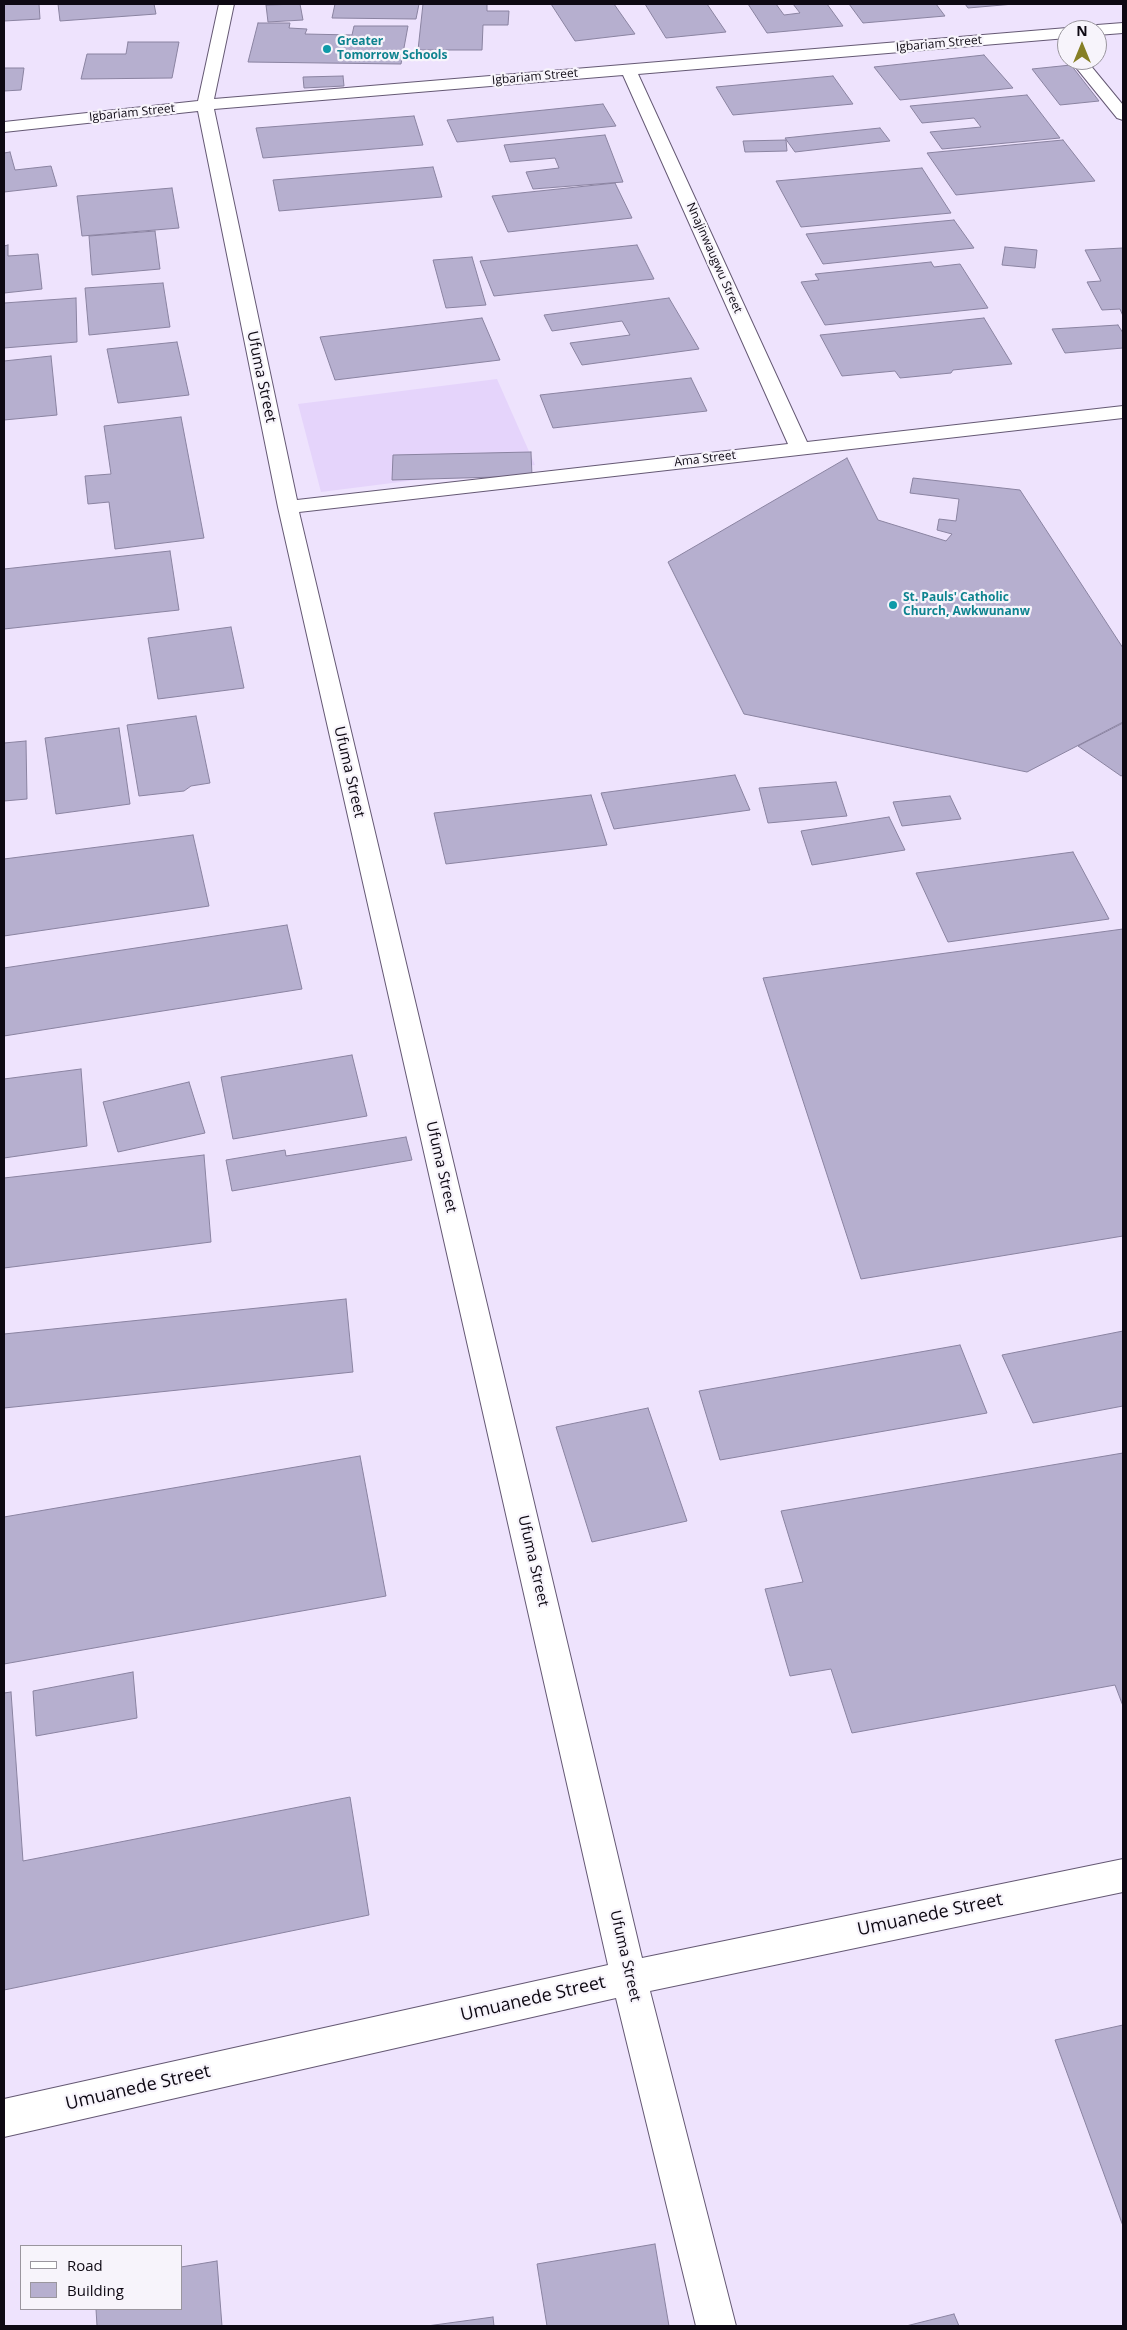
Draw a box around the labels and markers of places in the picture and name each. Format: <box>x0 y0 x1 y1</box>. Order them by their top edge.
place label: Greater Tomorrow Schools <box>337 35 447 63</box>
marker: Greater Tomorrow Schools <box>321 43 333 55</box>
place label: St. Pauls' Catholic Church, Awkwunanw <box>903 591 1030 619</box>
marker: St. Pauls' Catholic Church, Awkwunanw <box>887 599 899 611</box>

